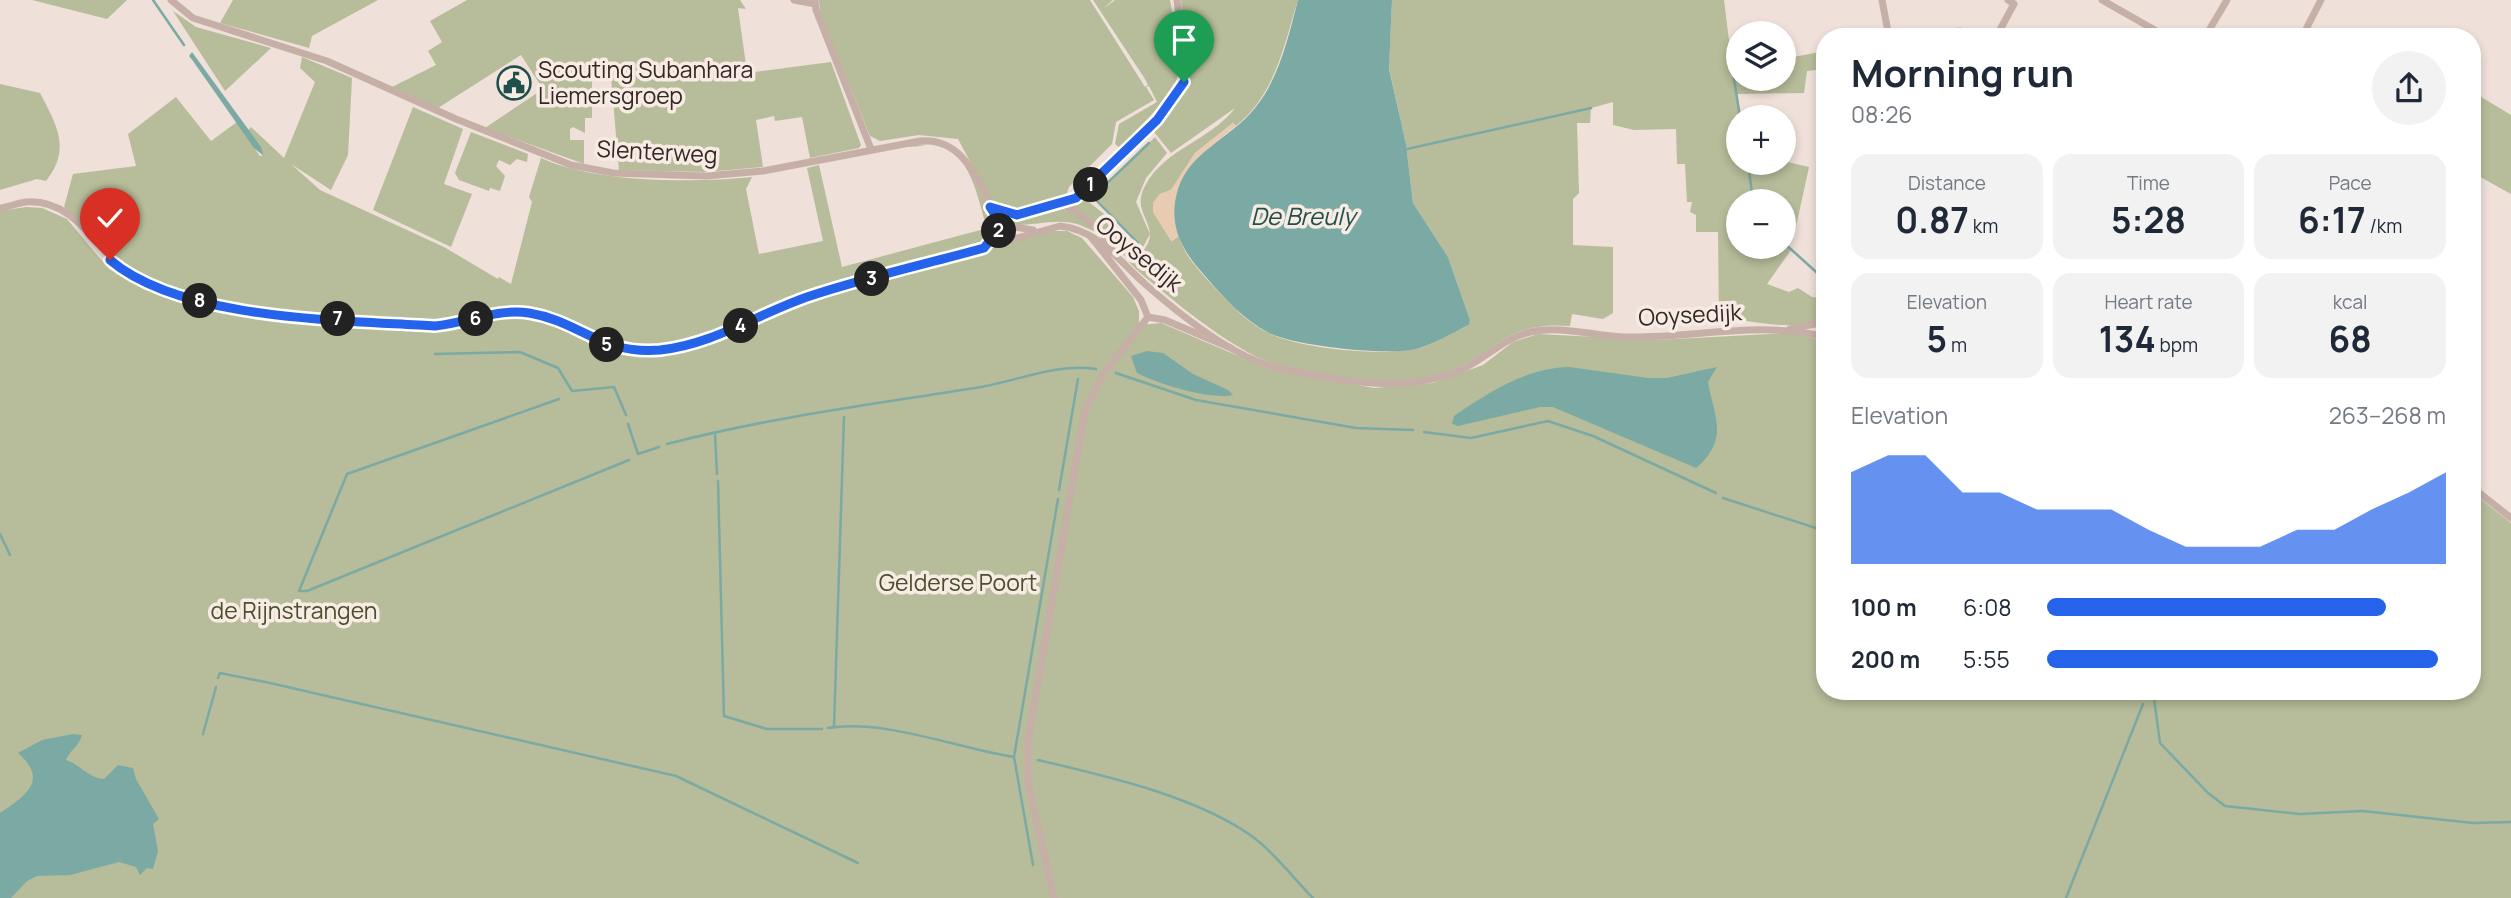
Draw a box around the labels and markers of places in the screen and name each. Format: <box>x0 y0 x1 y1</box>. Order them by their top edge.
pin <box>1154 10 1214 82</box>
place label: Scouting Subanhara Liemersgroep <box>538 53 753 111</box>
public building icon: Scouting Subanhara Liemersgroep <box>495 64 533 102</box>
pin: 1 <box>1074 168 1108 202</box>
pin <box>80 188 140 260</box>
pin: 2 <box>982 214 1016 248</box>
pin: 3 <box>854 262 890 296</box>
pin: 8 <box>182 284 218 318</box>
pin: 7 <box>320 302 356 336</box>
pin: 6 <box>458 302 494 336</box>
pin: 4 <box>724 308 758 344</box>
pin: 5 <box>590 328 624 362</box>

